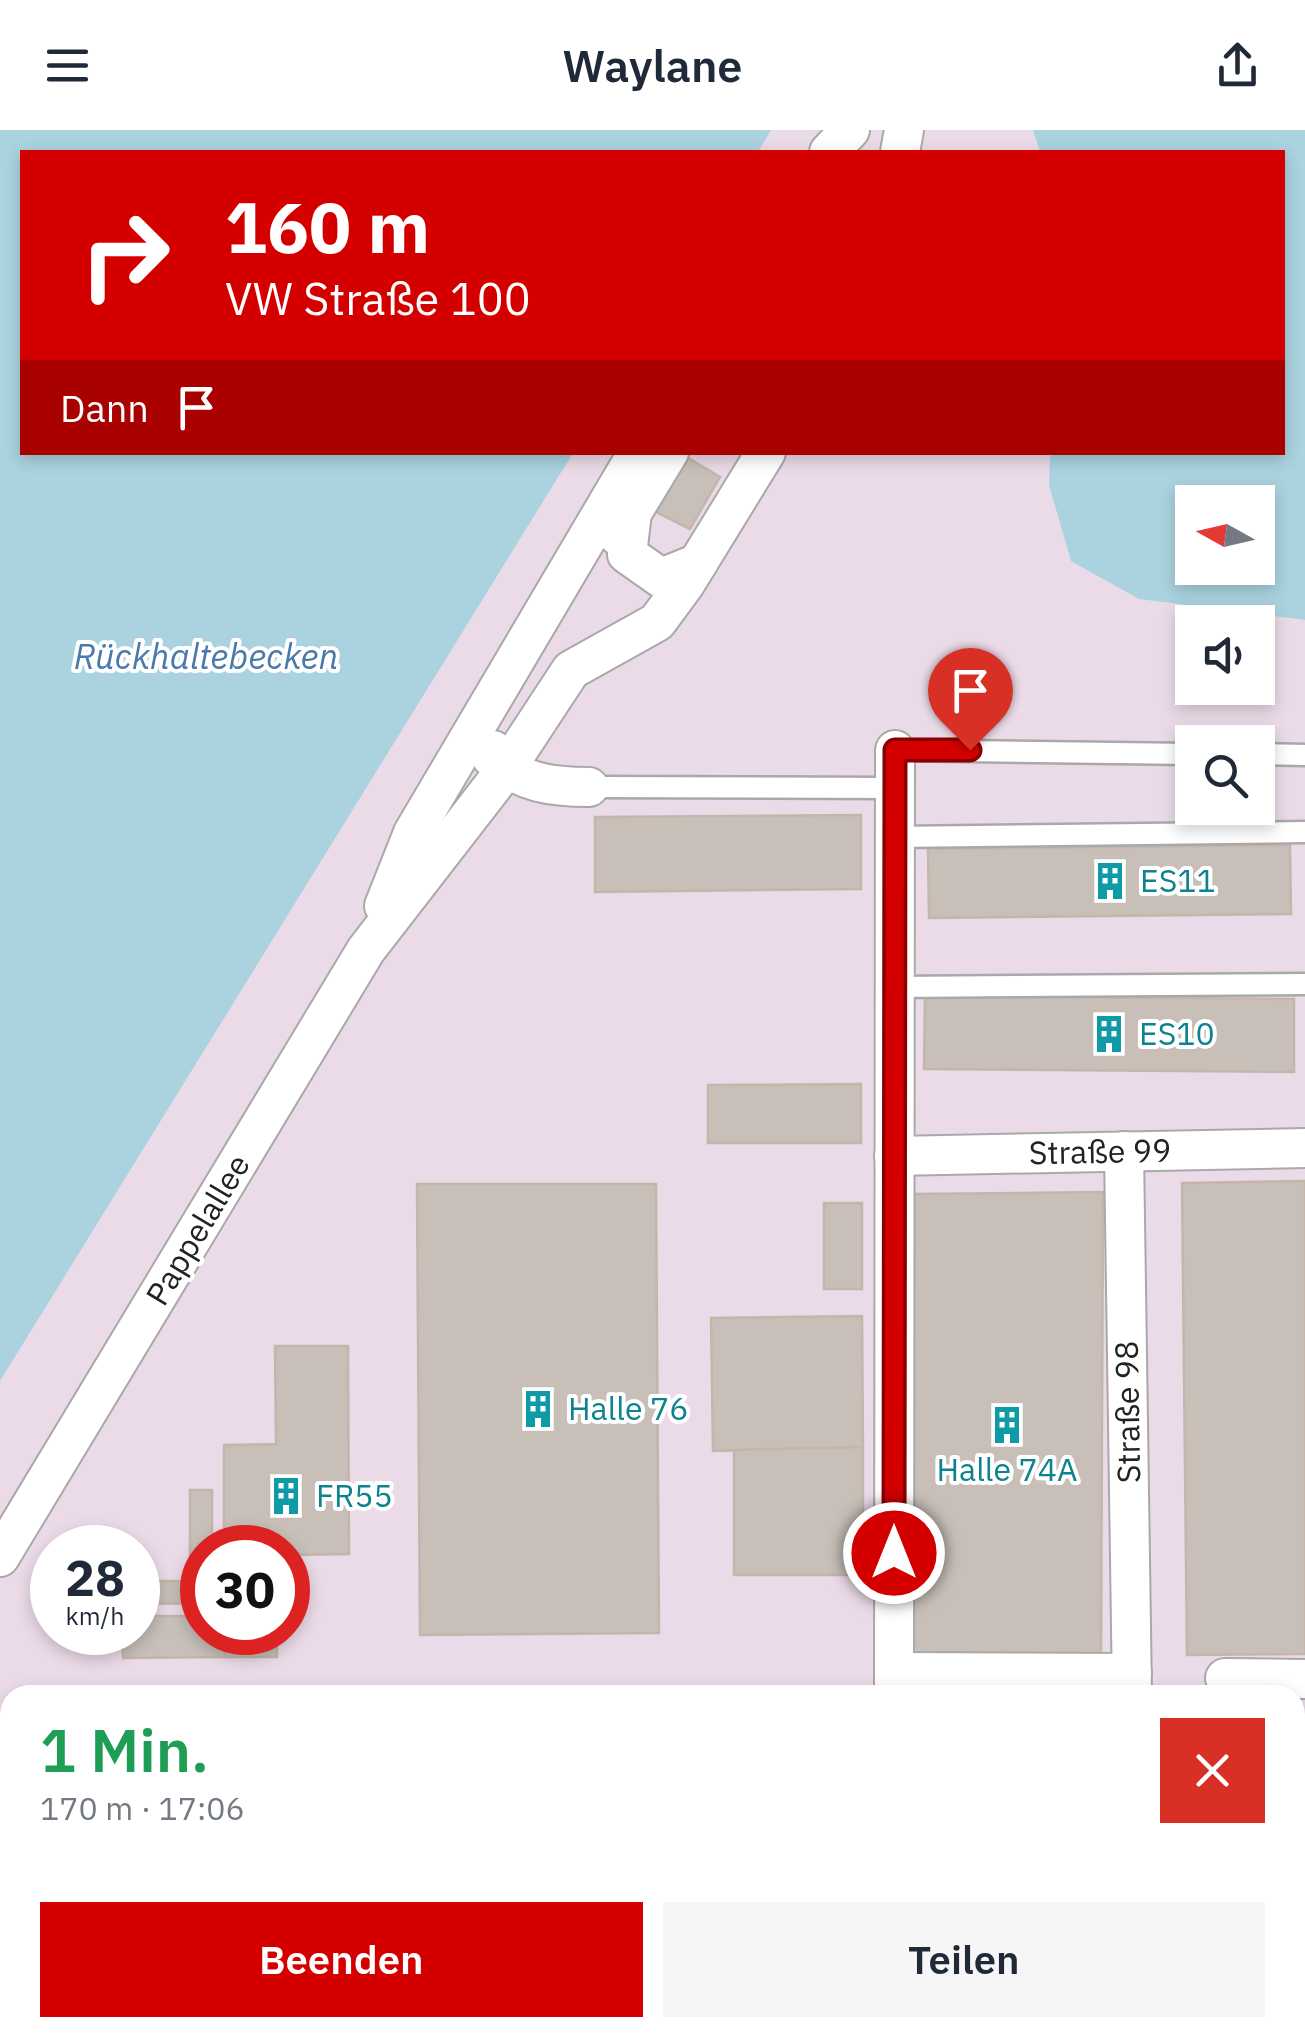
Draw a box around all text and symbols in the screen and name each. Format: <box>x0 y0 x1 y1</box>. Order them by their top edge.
text: Waylane <box>563 36 742 94</box>
icon: menu <box>40 38 95 93</box>
icon: share <box>1210 38 1265 93</box>
text: 160 m <box>225 181 430 272</box>
icon: right <box>60 190 190 320</box>
text: VW Straße 100 <box>225 269 531 327</box>
icon: arrive <box>169 380 224 435</box>
text: Dann <box>60 383 149 432</box>
north arrow <box>1175 485 1275 585</box>
map controls <box>1175 485 1275 825</box>
button: sound <box>1175 605 1275 705</box>
water label: Rückhaltebecken <box>74 633 338 679</box>
pin <box>928 648 1013 751</box>
icon: arrive <box>943 663 998 718</box>
button: search <box>1175 725 1275 825</box>
place label: ES11 <box>1140 859 1216 901</box>
building icon: ES11 <box>1089 860 1131 902</box>
place label: ES10 <box>1139 1012 1215 1054</box>
building icon: ES10 <box>1088 1013 1130 1055</box>
street label: Straße 99 <box>1028 1129 1172 1173</box>
street label: Pappelallee <box>136 1146 259 1313</box>
street label: Straße 98 <box>1105 1340 1149 1484</box>
place label: Halle 76 <box>568 1387 688 1429</box>
building icon: Halle 76 <box>517 1388 559 1430</box>
building icon: Halle 74A <box>986 1404 1028 1446</box>
place label: Halle 74A <box>937 1448 1078 1490</box>
place label: FR55 <box>316 1474 393 1516</box>
building icon: FR55 <box>265 1475 307 1517</box>
position arrow <box>842 1501 946 1605</box>
speed limit sign: 30 <box>180 1525 310 1655</box>
text: 28 <box>65 1545 125 1610</box>
text: km/h <box>66 1599 124 1632</box>
text: 1 Min. <box>40 1710 209 1789</box>
button: close <box>1160 1718 1265 1823</box>
text: 170 m · 17:06 <box>40 1787 245 1829</box>
button: Beenden <box>40 1902 643 2017</box>
button: Teilen <box>663 1902 1265 2017</box>

